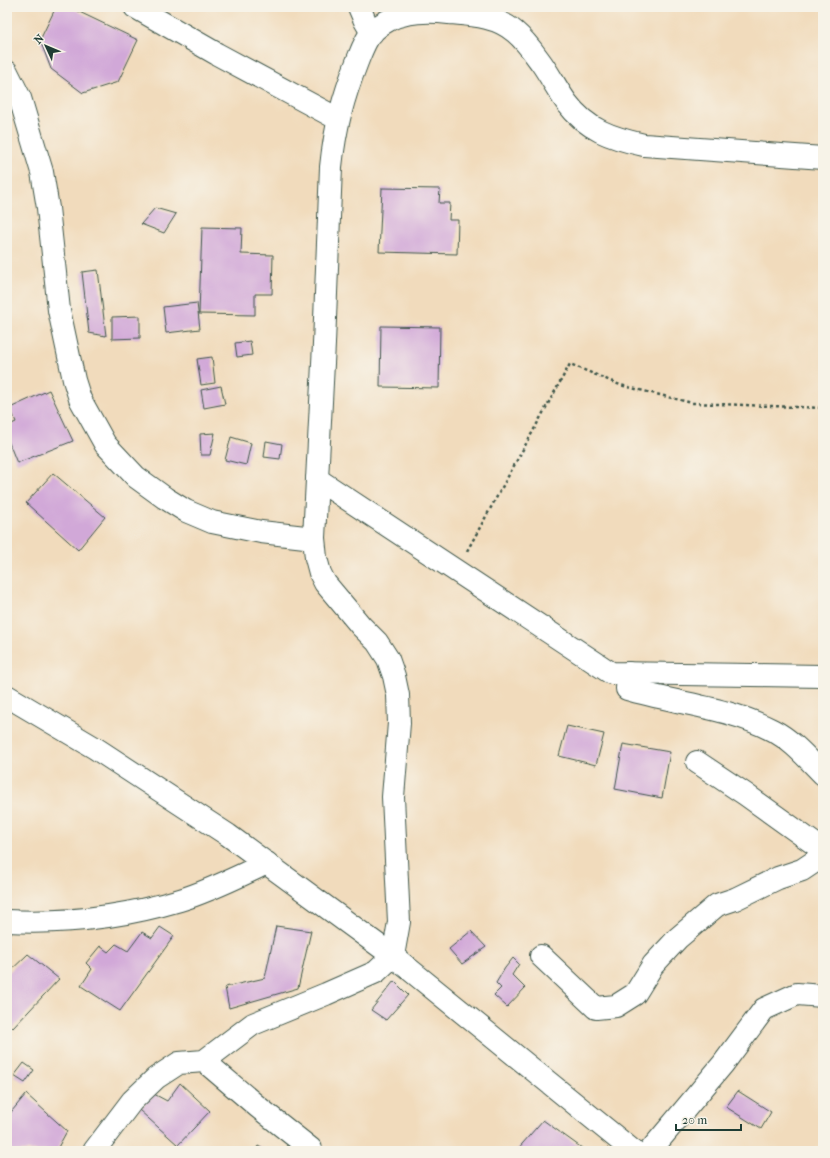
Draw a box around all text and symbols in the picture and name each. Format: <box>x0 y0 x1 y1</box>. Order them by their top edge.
north arrow <box>26 26 66 66</box>
text: N <box>32 31 47 47</box>
scale bar <box>676 1106 741 1132</box>
text: 20 m <box>682 1113 707 1127</box>

